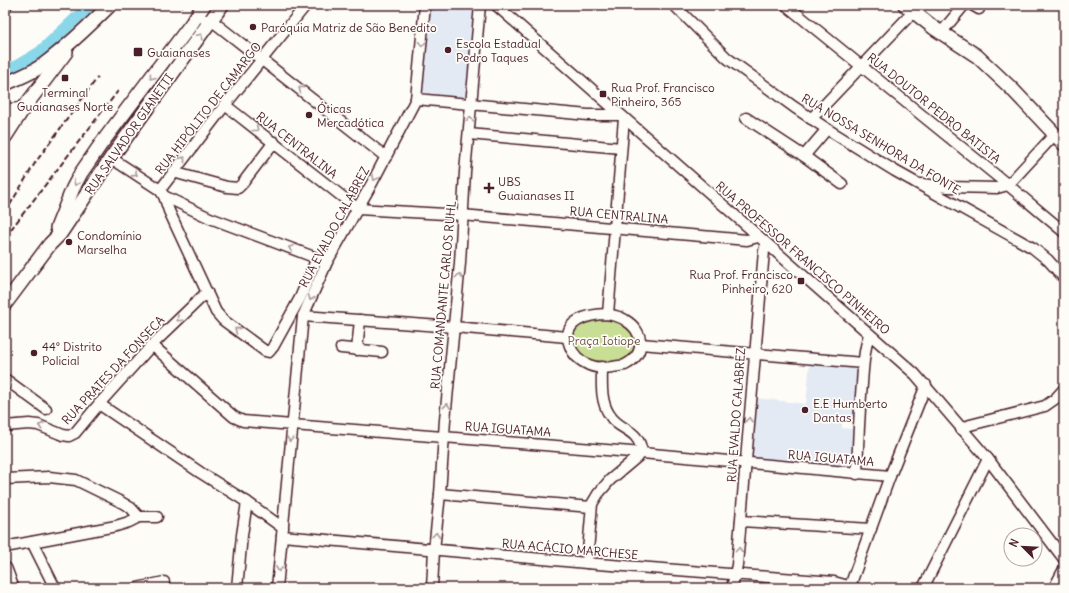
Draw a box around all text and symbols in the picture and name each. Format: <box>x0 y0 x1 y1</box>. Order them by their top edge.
place label: Paróquia Matriz de São Benedito <box>261 20 437 35</box>
marker: Paróquia Matriz de São Benedito <box>248 22 258 32</box>
one-way arrow <box>195 33 203 40</box>
place label: Escola Estadual Pedro Taques <box>456 36 541 65</box>
street label: RUA HIPÓLITO DE CAMARGO <box>152 39 264 177</box>
one-way arrow <box>418 41 427 47</box>
place label: Guaianases <box>147 45 210 60</box>
marker: Escola Estadual Pedro Taques <box>443 45 453 55</box>
marker: Guaianases <box>132 46 144 58</box>
street label: RUA DOUTOR PEDRO BATISTA <box>864 50 1004 167</box>
street label: RUA SALVADOR GIANETTI <box>81 71 177 197</box>
one-way arrow <box>149 72 156 79</box>
marker: Terminal Guaianases Norte <box>60 73 70 83</box>
place label: Rua Prof. Francisco Pinheiro, 365 <box>611 80 715 109</box>
place label: Terminal Guaianases Norte <box>17 85 113 114</box>
one-way arrow <box>298 87 305 94</box>
marker: Rua Prof. Francisco Pinheiro, 365 <box>598 89 608 99</box>
street label: RUA NOSSA SENHORA DA FONTE <box>799 91 963 197</box>
place label: Óticas Mercadótica <box>317 101 384 130</box>
street label: RUA CENTRALINA <box>253 109 341 182</box>
marker: Óticas Mercadótica <box>304 110 314 120</box>
one-way arrow <box>465 116 474 122</box>
one-way arrow <box>251 124 258 131</box>
one-way arrow <box>178 156 186 163</box>
street label: RUA EVALDO CALABREZ <box>296 164 372 290</box>
one-way arrow <box>131 169 138 177</box>
one-way arrow <box>373 173 380 181</box>
place label: UBS Guaianases II <box>498 174 575 203</box>
one-way arrow <box>74 178 81 186</box>
street label: RUA PROFESSOR FRANCISCO PINHEIRO <box>713 178 893 338</box>
marker: UBS Guaianases II <box>483 182 495 194</box>
street label: RUA COMANDANTE CARLOS RUHL <box>427 200 459 390</box>
street label: RUA CENTRALINA <box>569 203 669 227</box>
place label: Condomínio Marselha <box>77 228 142 257</box>
marker: Condomínio Marselha <box>64 237 74 247</box>
one-way arrow <box>288 244 295 253</box>
place label: Rua Prof. Francisco Pinheiro, 620 <box>689 267 793 296</box>
one-way arrow <box>454 273 463 279</box>
marker: Rua Prof. Francisco Pinheiro, 620 <box>796 276 806 286</box>
one-way arrow <box>308 293 316 301</box>
street label: RUA PRATES DA FONSECA <box>59 312 168 428</box>
one-way arrow <box>176 314 183 321</box>
one-way arrow <box>234 327 241 334</box>
park label: Praça Iotiope <box>568 333 640 348</box>
place label: 44º Distrito Policial <box>42 339 102 368</box>
street label: RUA EVALDO CALABREZ <box>724 347 748 483</box>
marker: 44º Distrito Policial <box>29 348 39 358</box>
place label: E.E Humberto Dantas <box>813 396 888 425</box>
one-way arrow <box>442 403 451 409</box>
marker: E.E Humberto Dantas <box>800 405 810 415</box>
one-way arrow <box>745 417 754 423</box>
street label: RUA IGUATAMA <box>464 419 552 440</box>
one-way arrow <box>38 423 45 431</box>
one-way arrow <box>286 436 295 442</box>
street label: RUA IGUATAMA <box>787 447 875 469</box>
north arrow <box>1003 527 1043 567</box>
one-way arrow <box>431 532 440 538</box>
street label: RUA ACÁCIO MARCHESE <box>501 536 639 562</box>
text: N <box>1006 537 1022 549</box>
one-way arrow <box>734 547 743 553</box>
one-way arrow <box>275 566 284 572</box>

